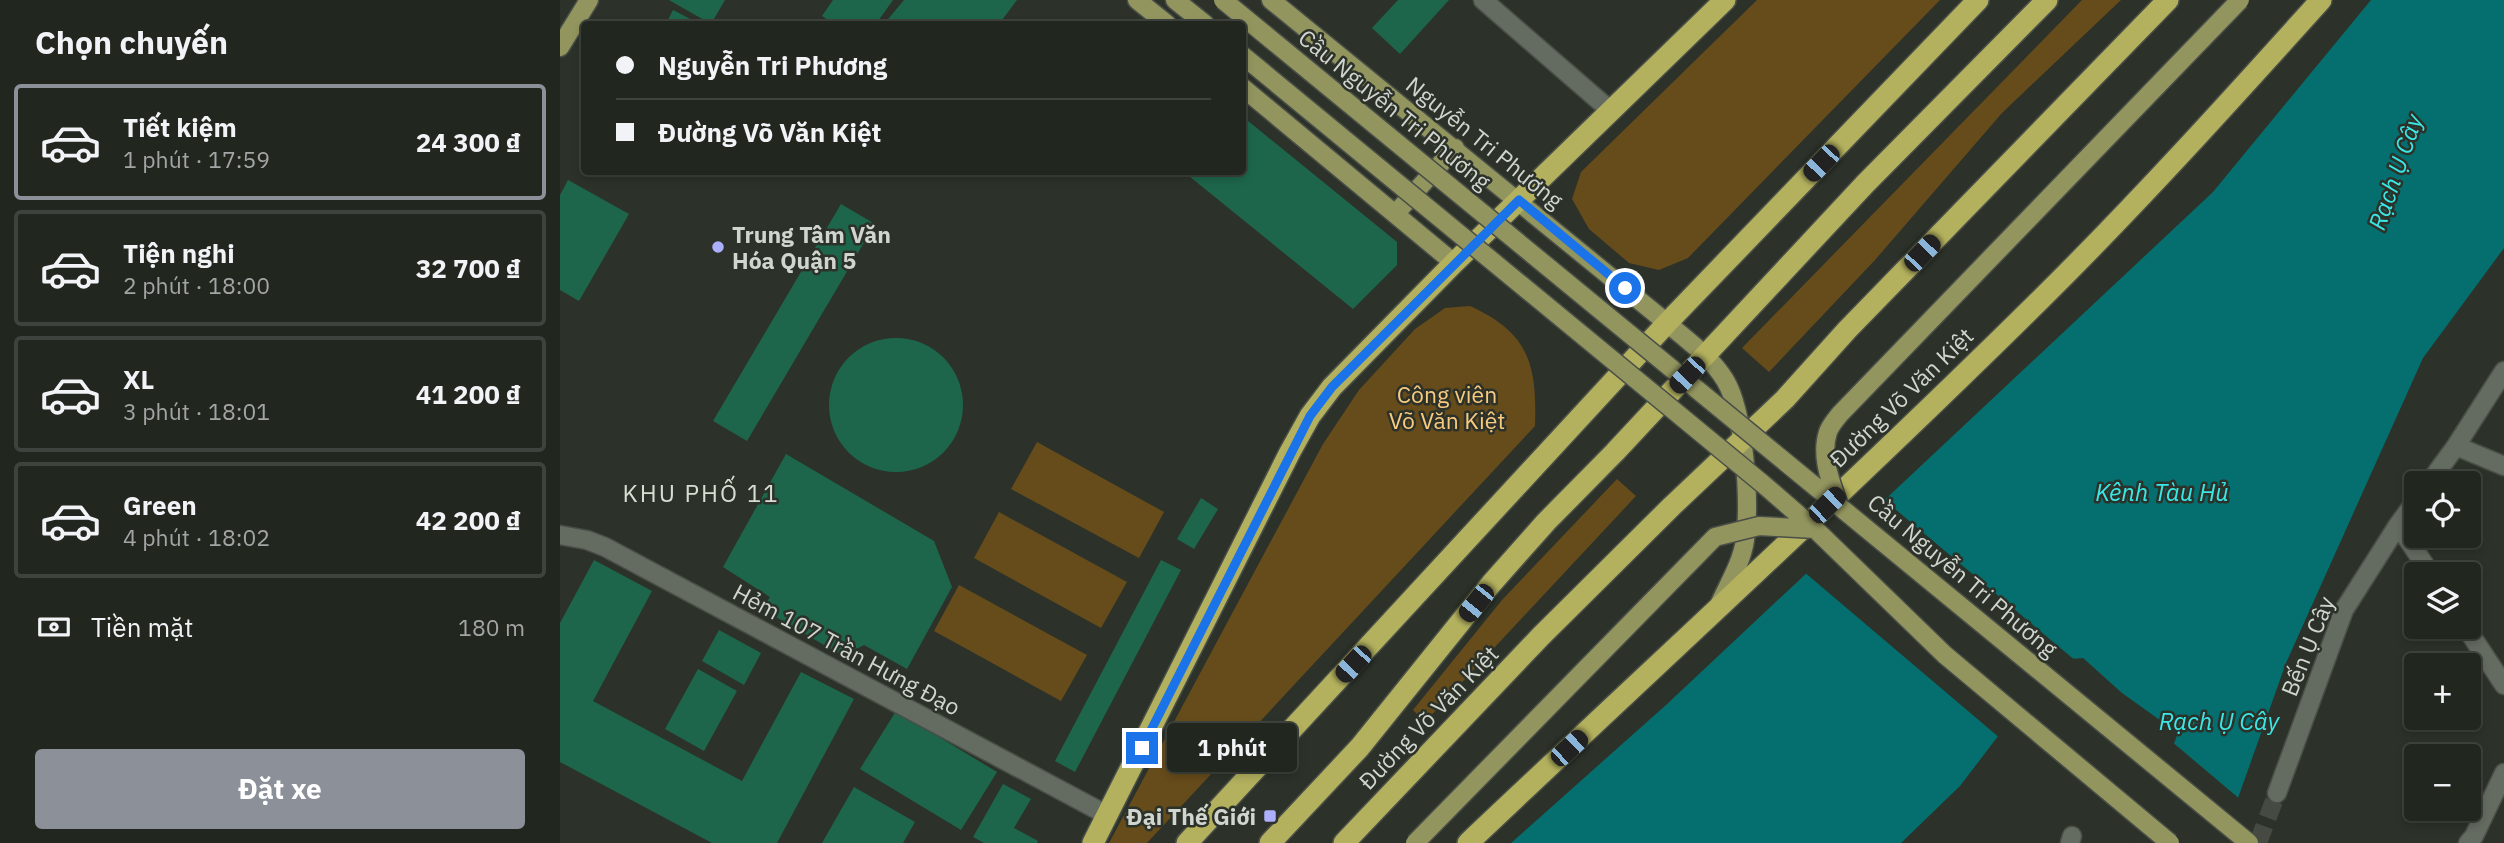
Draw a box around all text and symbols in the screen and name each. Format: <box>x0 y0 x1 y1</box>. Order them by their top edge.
text: Chọn chuyến <box>35 21 228 63</box>
street label: Cầu Nguyễn Tri Phương <box>1294 23 1496 195</box>
text: Nguyễn Tri Phương <box>658 48 887 82</box>
street label: Nguyễn Tri Phương <box>1401 70 1569 214</box>
water label: Rạch Ụ Cây <box>2360 109 2430 234</box>
text: Tiết kiệm <box>123 110 237 144</box>
icon: car <box>39 111 102 174</box>
text: Đường Võ Văn Kiệt <box>658 115 882 149</box>
text: 24 300 ₫ <box>416 125 521 159</box>
car <box>1799 141 1844 185</box>
text: 1 phút · 17:59 <box>123 144 270 174</box>
place label: Trung Tâm Văn Hóa Quận 5 <box>732 219 891 275</box>
car <box>1900 231 1945 275</box>
text: Tiện nghi <box>123 236 235 270</box>
icon: car <box>39 237 102 300</box>
marker: Trung Tâm Văn Hóa Quận 5 <box>710 239 726 255</box>
text: 32 700 ₫ <box>416 251 521 285</box>
text: 2 phút · 18:00 <box>123 270 270 300</box>
route start <box>1609 272 1641 304</box>
street label: Đường Võ Văn Kiệt <box>1823 321 1979 473</box>
car <box>1665 352 1710 398</box>
text: XL <box>123 362 154 396</box>
icon: car <box>39 363 102 426</box>
text: 41 200 ₫ <box>416 377 521 411</box>
park label: Công viên Võ Văn Kiệt <box>1389 379 1505 435</box>
text: 3 phút · 18:01 <box>123 396 270 426</box>
map controls <box>2404 471 2481 821</box>
button: locate <box>2404 471 2481 548</box>
district label: KHU PHỐ 11 <box>622 475 780 509</box>
water label: Kênh Tàu Hủ <box>2095 476 2229 508</box>
car <box>1805 483 1850 527</box>
street label: Cầu Nguyễn Tri Phương <box>1862 487 2064 663</box>
text: Green <box>123 488 197 522</box>
icon: car <box>39 489 102 552</box>
text: 42 200 ₫ <box>416 503 521 537</box>
text: 4 phút · 18:02 <box>123 522 270 552</box>
button: layers <box>2404 562 2481 639</box>
street label: Hẻm 107 Trần Hưng Đạo <box>728 576 966 722</box>
car <box>1455 580 1498 626</box>
street label: Bến Ụ Cây <box>2273 591 2341 700</box>
icon: cash <box>35 608 73 646</box>
text: Tiền mặt <box>91 610 193 644</box>
text: 180 m <box>458 612 525 642</box>
street label: Đường Võ Văn Kiệt <box>1352 639 1504 795</box>
car <box>1331 641 1376 687</box>
button: + <box>2404 653 2481 730</box>
water label: Rạch Ụ Cây <box>2159 705 2281 737</box>
callout: 1 phút <box>1166 724 1296 772</box>
car <box>1547 726 1592 770</box>
route end <box>1126 732 1158 764</box>
text: 1 phút <box>1197 732 1267 762</box>
button: − <box>2404 744 2481 821</box>
button: Đặt xe <box>35 749 525 829</box>
place label: Đại Thế Giới <box>1127 801 1256 831</box>
marker: Đại Thế Giới <box>1262 808 1278 824</box>

